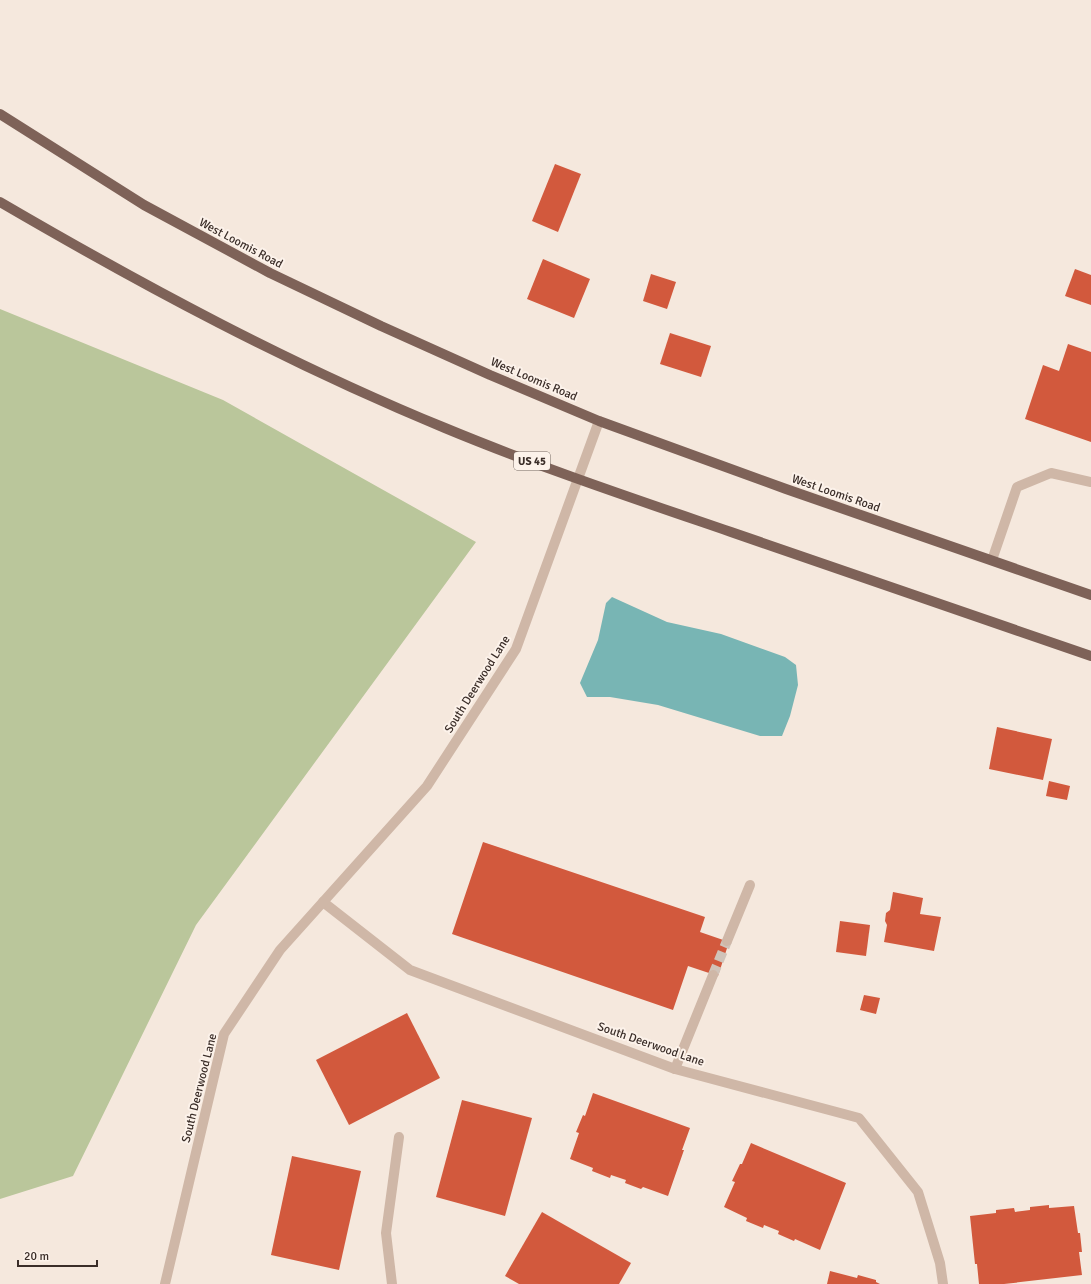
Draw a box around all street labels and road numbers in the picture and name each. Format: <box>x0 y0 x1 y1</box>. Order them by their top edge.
street label: West Loomis Road <box>196 215 285 272</box>
street label: West Loomis Road <box>488 354 579 404</box>
road number: US 45 <box>514 452 550 470</box>
street label: West Loomis Road <box>790 471 882 516</box>
street label: South Deerwood Lane <box>441 633 513 736</box>
street label: South Deerwood Lane <box>595 1019 706 1070</box>
street label: South Deerwood Lane <box>179 1032 220 1144</box>

